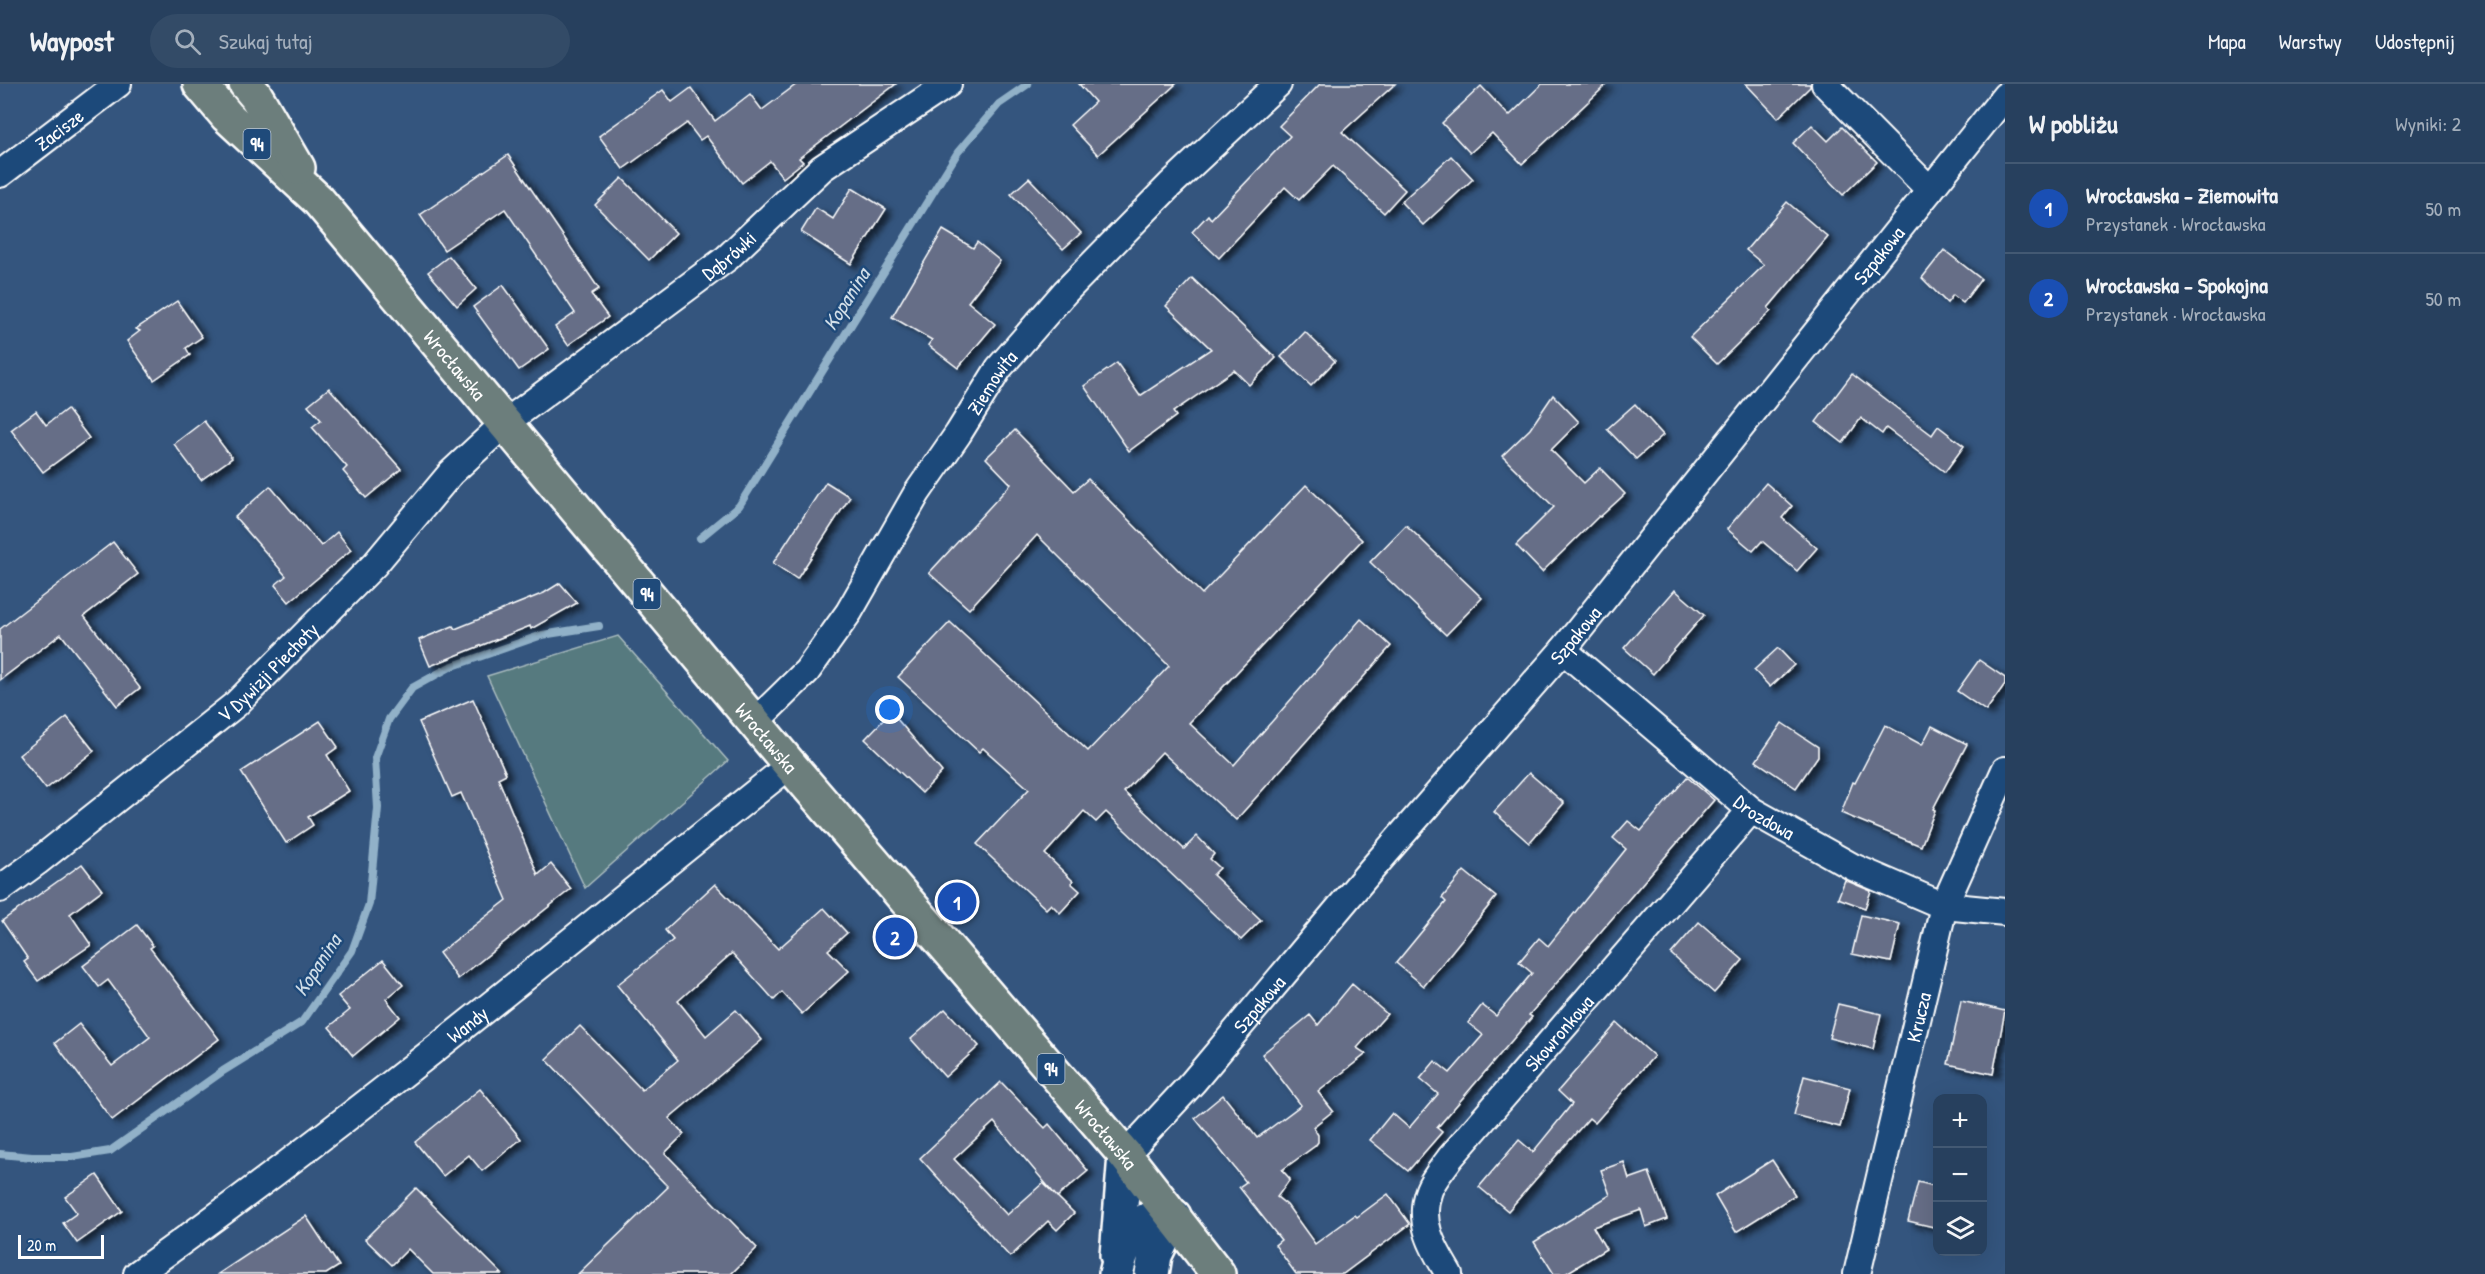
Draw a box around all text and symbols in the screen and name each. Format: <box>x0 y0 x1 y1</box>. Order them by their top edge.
search box <box>150 14 570 68</box>
text: Waypost <box>30 22 114 60</box>
icon: search <box>171 25 204 58</box>
text: Szukaj tutaj <box>219 26 313 56</box>
text: Mapa <box>2208 27 2246 56</box>
text: Warstwy <box>2279 27 2342 56</box>
text: Udostępnij <box>2375 27 2455 56</box>
street label: Zacisze <box>29 102 89 156</box>
text: W pobliżu <box>2029 106 2118 141</box>
text: Wyniki: 2 <box>2395 110 2461 137</box>
road number: 94 <box>244 129 270 159</box>
text: Wrocławska - Ziemowita <box>2086 180 2278 210</box>
text: 1 <box>2045 195 2052 222</box>
text: 50 m <box>2425 195 2461 222</box>
text: Przystanek · Wrocławska <box>2086 210 2266 237</box>
street label: Szpakowa <box>1847 220 1910 290</box>
street label: Dąbrówki <box>696 224 762 286</box>
water label: Kopanina <box>816 260 878 336</box>
text: Wrocławska - Spokojna <box>2086 270 2268 300</box>
text: 2 <box>2044 285 2053 312</box>
text: 50 m <box>2425 285 2461 312</box>
text: Przystanek · Wrocławska <box>2086 300 2266 327</box>
street label: Wrocławska <box>418 323 493 406</box>
street label: Ziemowita <box>960 344 1023 419</box>
road number: 94 <box>634 579 660 609</box>
street label: Szpakowa <box>1543 600 1607 670</box>
street label: V Dywizji Piechoty <box>211 616 324 727</box>
your location <box>875 695 904 724</box>
street label: Wrocławska <box>730 696 804 779</box>
street label: Drozdowa <box>1728 788 1800 846</box>
pin: 1 <box>938 880 976 924</box>
pin: 2 <box>876 914 914 960</box>
water label: Kopanina <box>286 926 349 1002</box>
street label: Szpakowa <box>1227 969 1291 1038</box>
street label: Skowronkowa <box>1518 989 1599 1077</box>
street label: Krucza <box>1899 989 1937 1045</box>
street label: Wandy <box>441 999 493 1049</box>
road number: 94 <box>1038 1054 1064 1084</box>
street label: Wrocławska <box>1069 1093 1144 1175</box>
map controls <box>1933 1094 1987 1256</box>
button: + <box>1933 1094 1987 1148</box>
button: − <box>1933 1148 1987 1202</box>
button: layers <box>1933 1202 1987 1256</box>
scale bar <box>18 1232 104 1260</box>
text: 20 m <box>27 1234 56 1256</box>

